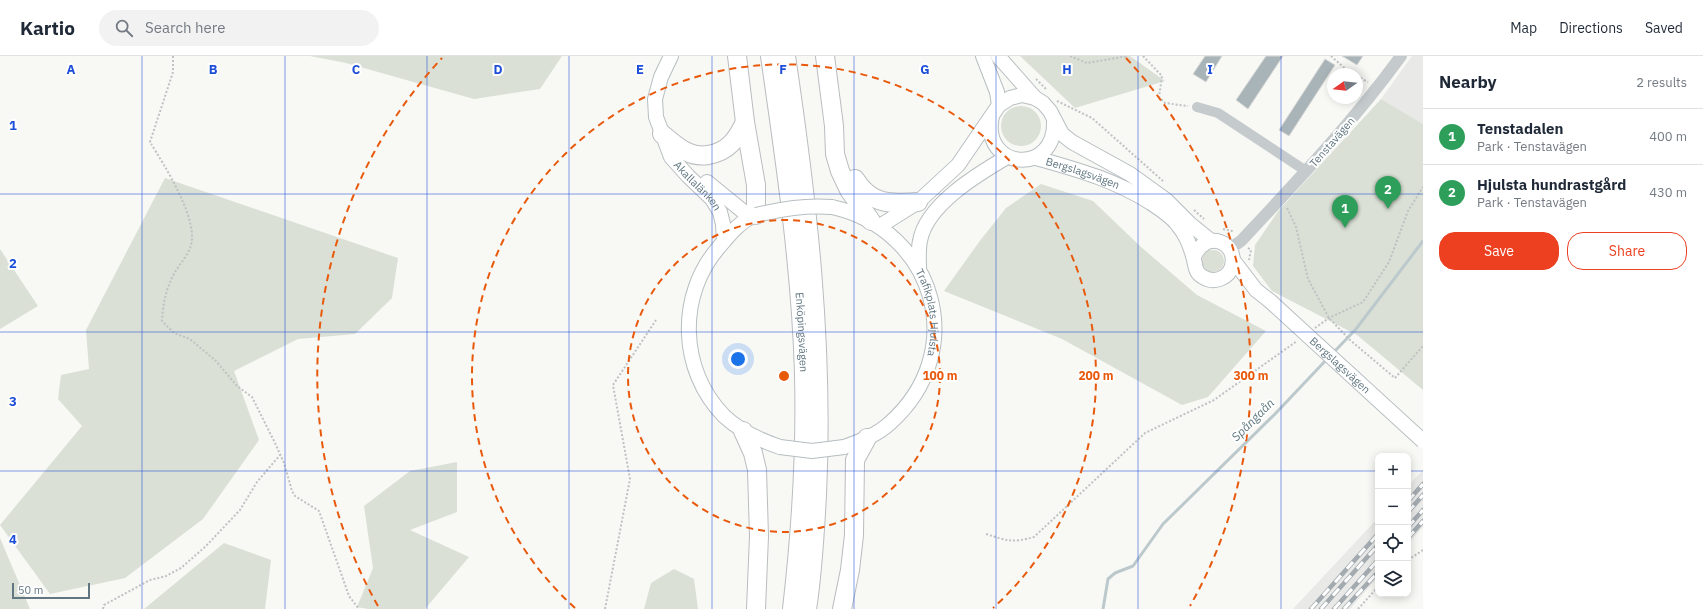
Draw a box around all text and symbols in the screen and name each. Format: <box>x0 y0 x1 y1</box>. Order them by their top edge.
search box <box>99 10 379 46</box>
text: Kartio <box>20 16 75 40</box>
icon: search <box>113 17 135 39</box>
text: Search here <box>145 18 225 37</box>
text: Map <box>1510 19 1537 37</box>
text: Directions <box>1559 19 1623 37</box>
text: Saved <box>1645 19 1683 37</box>
text: A <box>67 61 76 78</box>
text: B <box>209 61 218 78</box>
text: C <box>352 61 361 78</box>
text: D <box>493 61 503 78</box>
text: E <box>636 61 644 78</box>
text: F <box>779 61 787 78</box>
text: G <box>920 61 930 78</box>
text: H <box>1062 61 1072 78</box>
text: I <box>1207 61 1213 78</box>
north arrow <box>1327 68 1363 104</box>
text: Nearby <box>1439 71 1497 93</box>
text: 2 results <box>1636 74 1687 91</box>
street label: Tenstavägen <box>1306 114 1358 170</box>
text: 1 <box>9 117 17 134</box>
text: Tenstadalen <box>1477 119 1563 138</box>
text: 1 <box>1448 128 1456 145</box>
text: 400 m <box>1649 128 1687 145</box>
text: Park · Tenstavägen <box>1477 138 1587 155</box>
street label: Bergslagsvägen <box>1044 154 1122 192</box>
street label: Akallalänken <box>671 158 724 213</box>
text: Hjulsta hundrastgård <box>1477 175 1626 194</box>
pin: 2 <box>1375 176 1401 209</box>
text: 2 <box>1448 184 1456 201</box>
text: 430 m <box>1649 184 1687 201</box>
text: Park · Tenstavägen <box>1477 194 1587 211</box>
pin: 1 <box>1332 195 1358 228</box>
button: Save <box>1439 232 1559 270</box>
button: Share <box>1567 232 1687 270</box>
text: 2 <box>9 255 17 272</box>
street label: Trafikplats Hjulsta <box>913 266 941 358</box>
street label: Enköpingsvägen <box>792 292 811 372</box>
street label: Bergslagsvägen <box>1307 334 1373 396</box>
your location <box>728 349 748 369</box>
text: 100 m <box>922 368 958 383</box>
text: 200 m <box>1078 368 1114 383</box>
text: 300 m <box>1233 368 1269 383</box>
centre of rings <box>777 369 791 383</box>
text: 3 <box>9 393 17 410</box>
water label: Spångaån <box>1228 395 1277 444</box>
map controls <box>1375 453 1411 597</box>
button: + <box>1375 453 1411 489</box>
button: − <box>1375 489 1411 525</box>
button: locate <box>1375 525 1411 561</box>
text: 4 <box>9 531 17 548</box>
button: layers <box>1375 561 1411 597</box>
scale bar <box>12 581 90 600</box>
text: 50 m <box>18 583 43 597</box>

